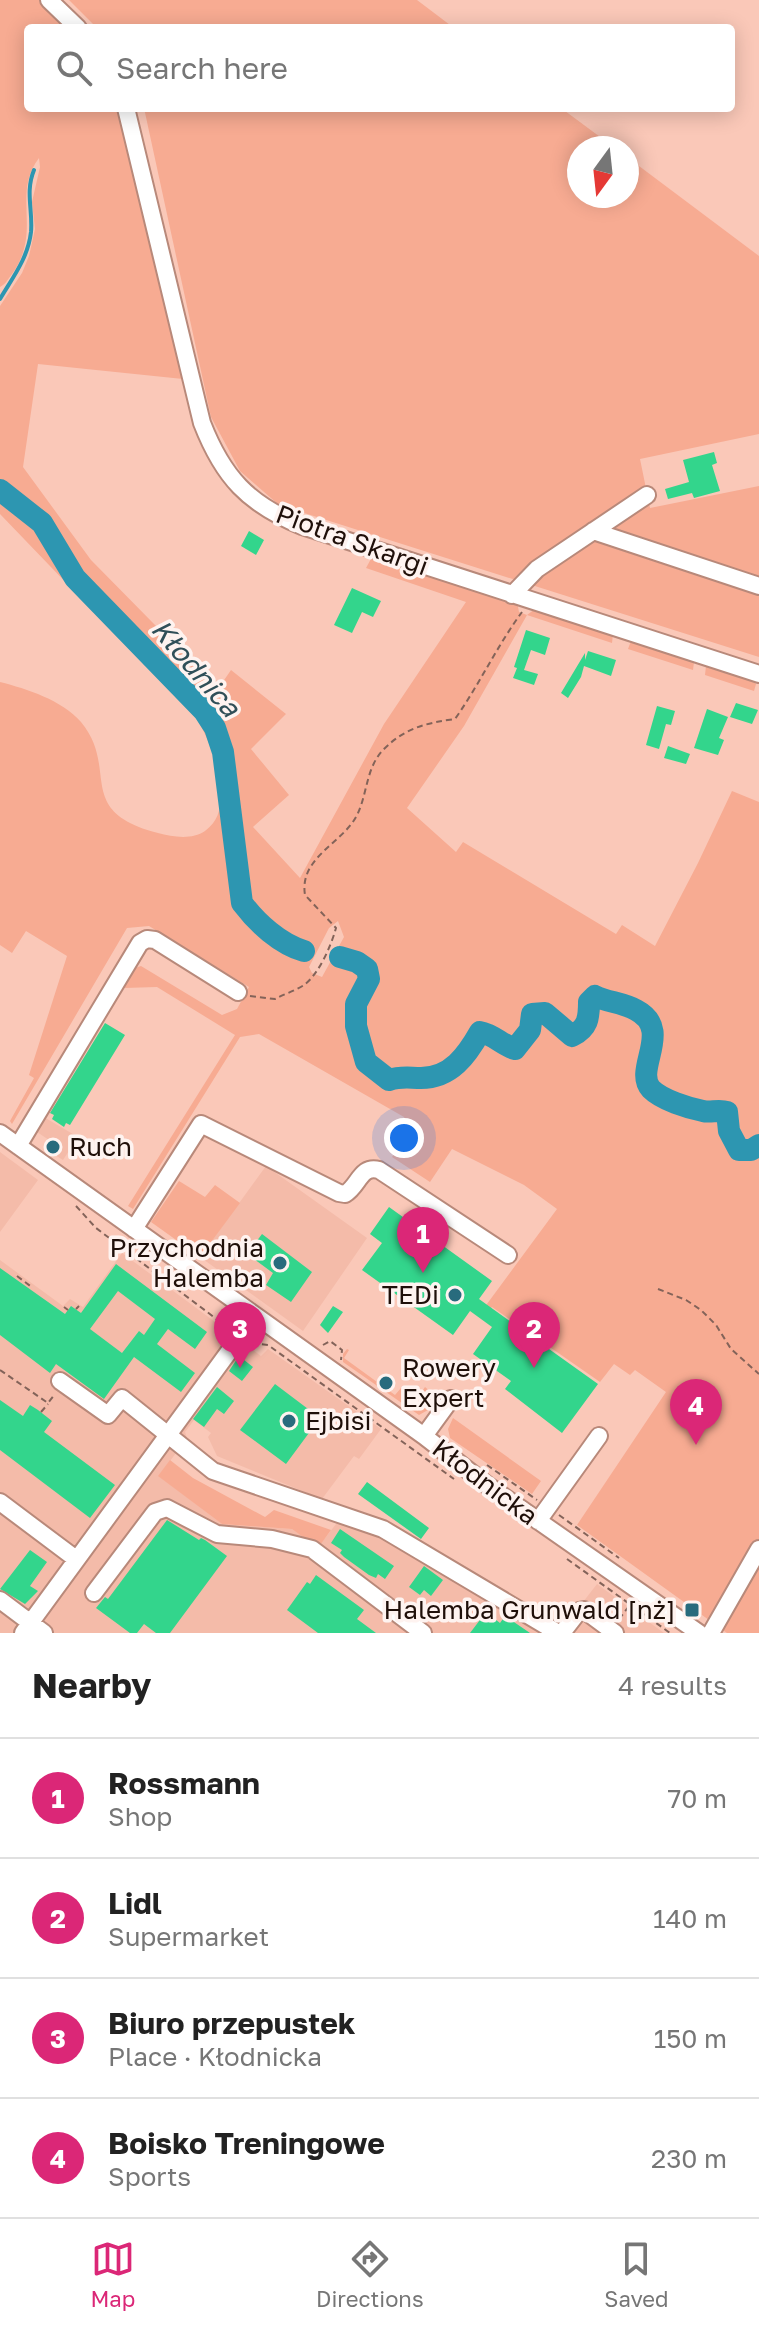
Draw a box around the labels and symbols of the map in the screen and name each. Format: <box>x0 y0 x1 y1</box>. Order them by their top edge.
north arrow <box>567 136 639 208</box>
street label: Piotra Skargi <box>272 498 432 581</box>
water label: Kłodnica <box>145 612 248 724</box>
your location <box>384 1118 424 1158</box>
place label: Ruch <box>69 1131 132 1162</box>
marker: Ruch <box>44 1138 62 1156</box>
pin: 1 <box>397 1207 449 1273</box>
place label: Przychodnia Halemba <box>110 1232 264 1293</box>
marker: Przychodnia Halemba <box>271 1254 289 1272</box>
place label: TEDi <box>382 1279 439 1310</box>
marker: TEDi <box>446 1286 464 1304</box>
pin: 3 <box>214 1302 266 1368</box>
pin: 2 <box>508 1302 560 1368</box>
place label: Rowery Expert <box>402 1352 497 1413</box>
marker: Rowery Expert <box>377 1374 395 1392</box>
pin: 4 <box>670 1379 722 1445</box>
place label: Ejbisi <box>305 1405 372 1436</box>
marker: Ejbisi <box>280 1412 298 1430</box>
street label: Kłodnicka <box>427 1432 544 1531</box>
place label: Halemba Grunwald [nż] <box>383 1594 676 1625</box>
marker: Halemba Grunwald [nż] <box>683 1601 701 1619</box>

